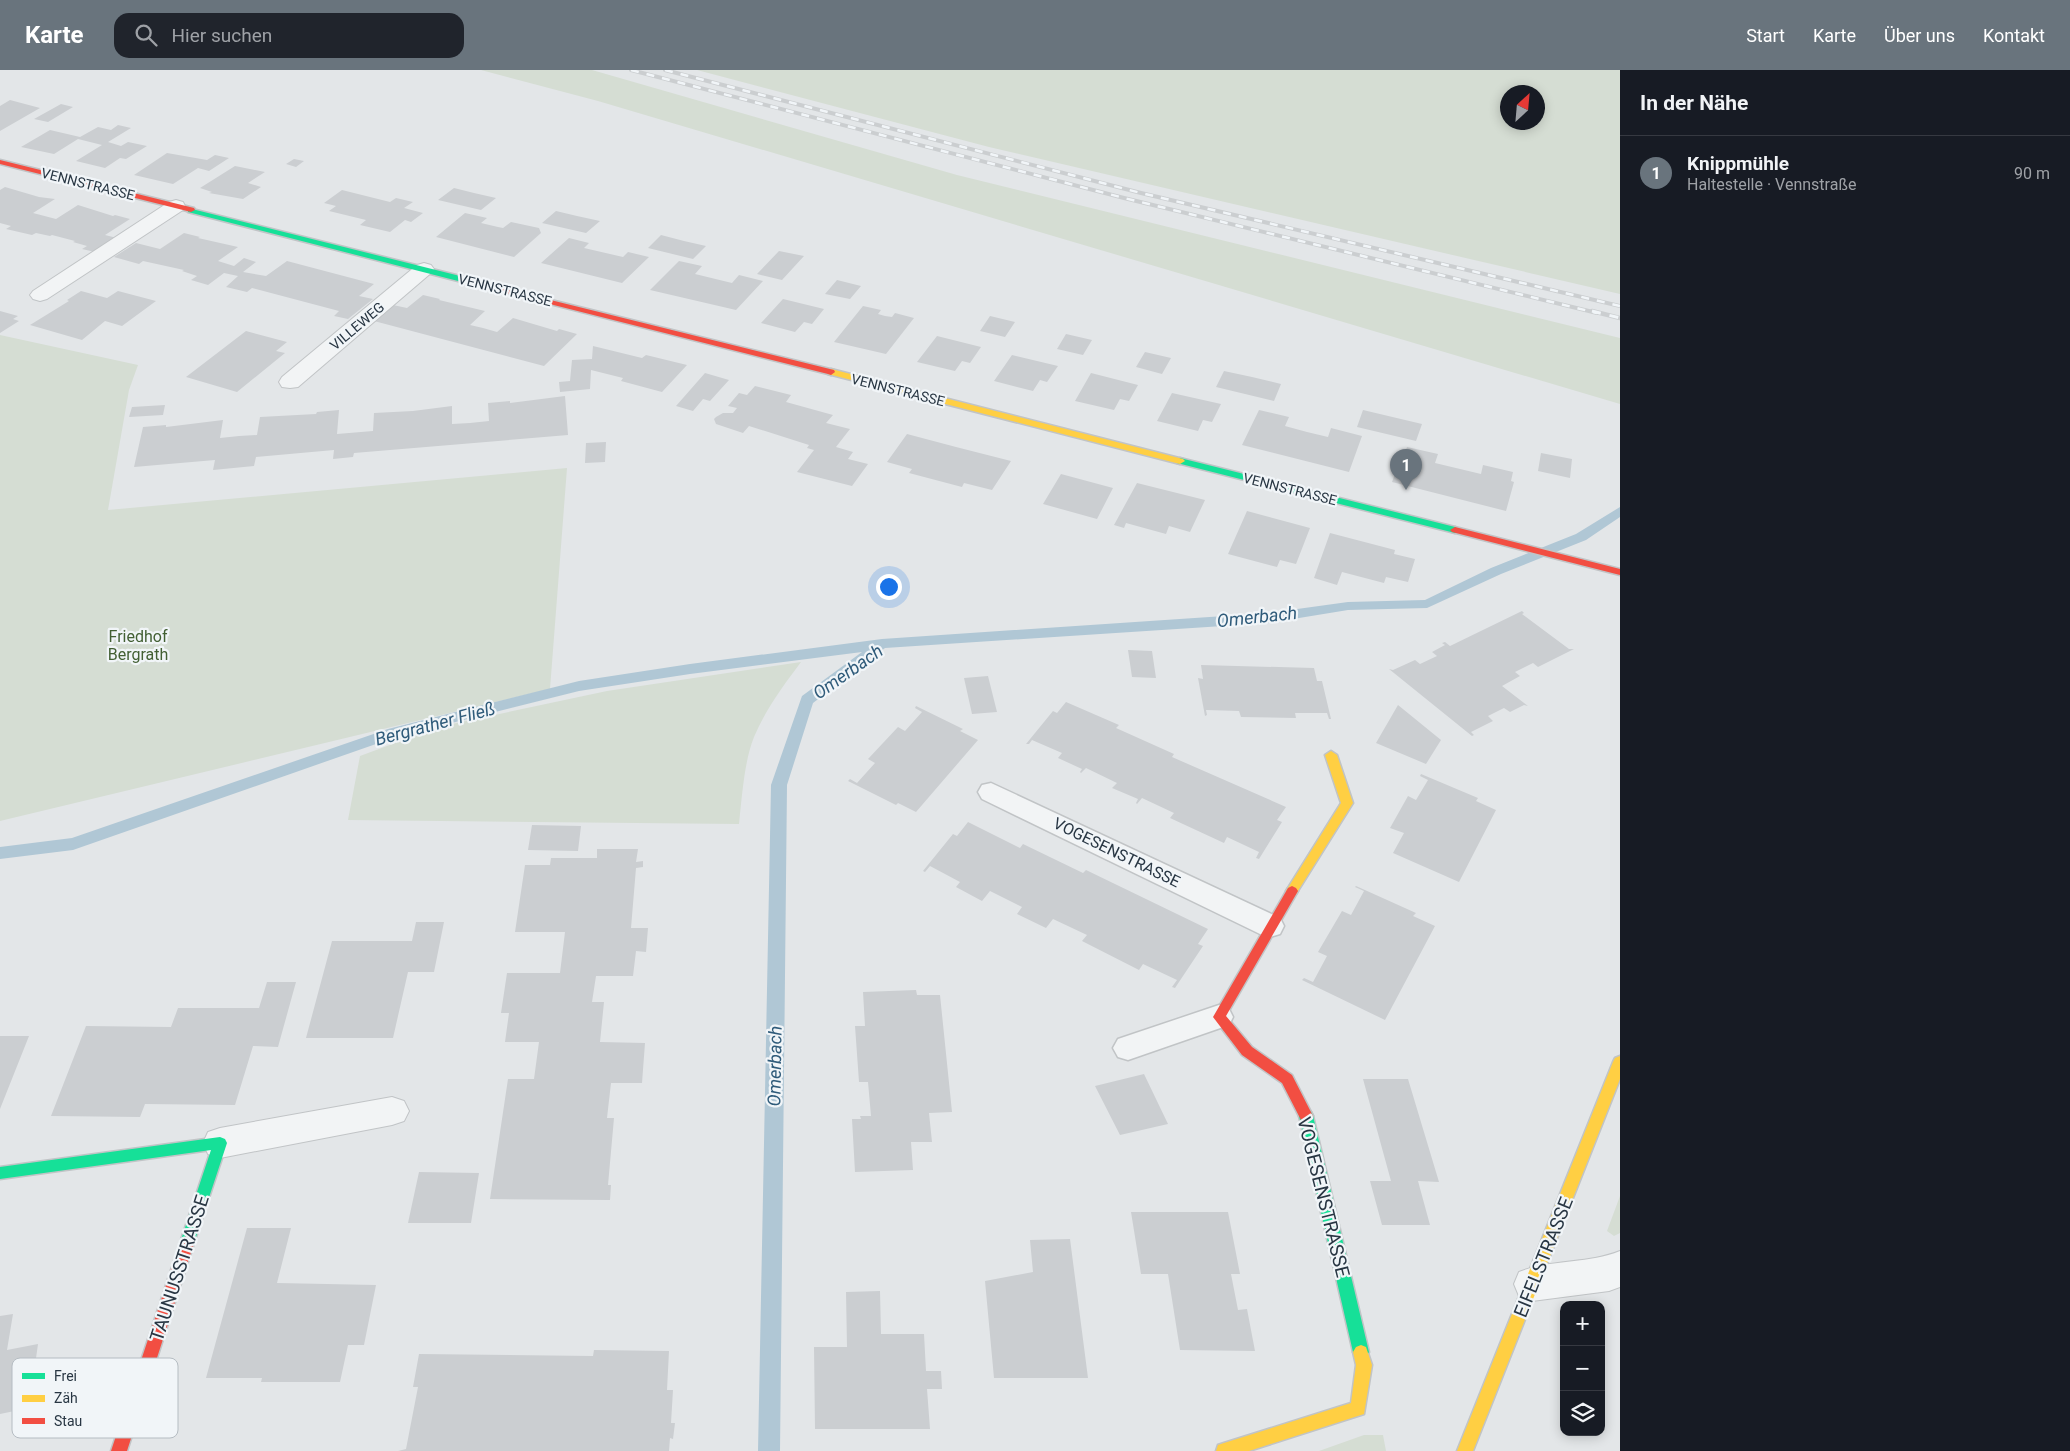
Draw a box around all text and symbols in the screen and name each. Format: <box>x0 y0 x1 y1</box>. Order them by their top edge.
search box <box>114 13 464 58</box>
text: Karte <box>25 21 84 49</box>
icon: search <box>132 21 160 49</box>
text: Hier suchen <box>172 24 272 47</box>
text: Start <box>1746 25 1785 46</box>
text: Karte <box>1813 25 1856 46</box>
text: Über uns <box>1884 25 1955 46</box>
text: Kontakt <box>1983 25 2045 46</box>
north arrow <box>1500 85 1545 130</box>
text: In der Nähe <box>1640 91 1748 115</box>
text: Knippmühle <box>1687 152 1789 175</box>
text: 1 <box>1651 164 1661 183</box>
text: 90 m <box>2014 164 2050 183</box>
street label: VENNSTRASSE <box>40 165 136 203</box>
text: Haltestelle · Vennstraße <box>1687 175 1856 194</box>
street label: VENNSTRASSE <box>457 271 553 309</box>
street label: VILLEWEG <box>327 299 387 353</box>
street label: VENNSTRASSE <box>850 371 946 409</box>
pin: 1 <box>1390 449 1422 490</box>
street label: VENNSTRASSE <box>1242 470 1338 508</box>
your location <box>876 574 902 600</box>
water label: Omerbach <box>1216 602 1298 631</box>
park label: Friedhof Bergrath <box>108 627 168 664</box>
water label: Omerbach <box>809 640 887 703</box>
water label: Bergrather Fließ <box>373 697 497 750</box>
street label: VOGESENSTRASSE <box>1050 814 1183 891</box>
water label: Omerbach <box>763 1026 786 1106</box>
street label: VOGESENSTRASSE <box>1292 1115 1355 1280</box>
street label: TAUNUSSTRASSE <box>145 1192 214 1344</box>
street label: EIFELSTRASSE <box>1509 1194 1578 1321</box>
map controls <box>1560 1301 1605 1436</box>
button: + <box>1560 1301 1605 1346</box>
button: − <box>1560 1346 1605 1391</box>
legend <box>12 1358 178 1438</box>
text: Frei <box>54 1368 77 1384</box>
text: Zäh <box>54 1390 78 1406</box>
button: layers <box>1560 1391 1605 1436</box>
text: Stau <box>54 1413 82 1429</box>

